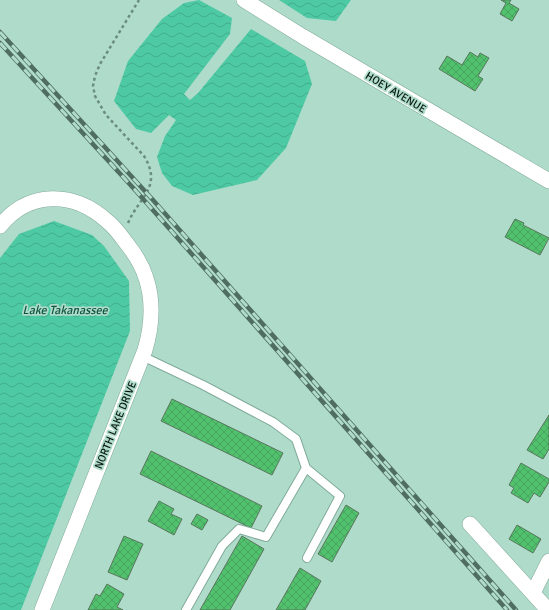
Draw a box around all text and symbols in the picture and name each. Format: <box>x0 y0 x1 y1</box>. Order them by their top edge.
street label: HOEY AVENUE <box>363 69 429 116</box>
water label: Lake Takanassee <box>22 303 108 318</box>
street label: NORTH LAKE DRIVE <box>92 379 139 471</box>

